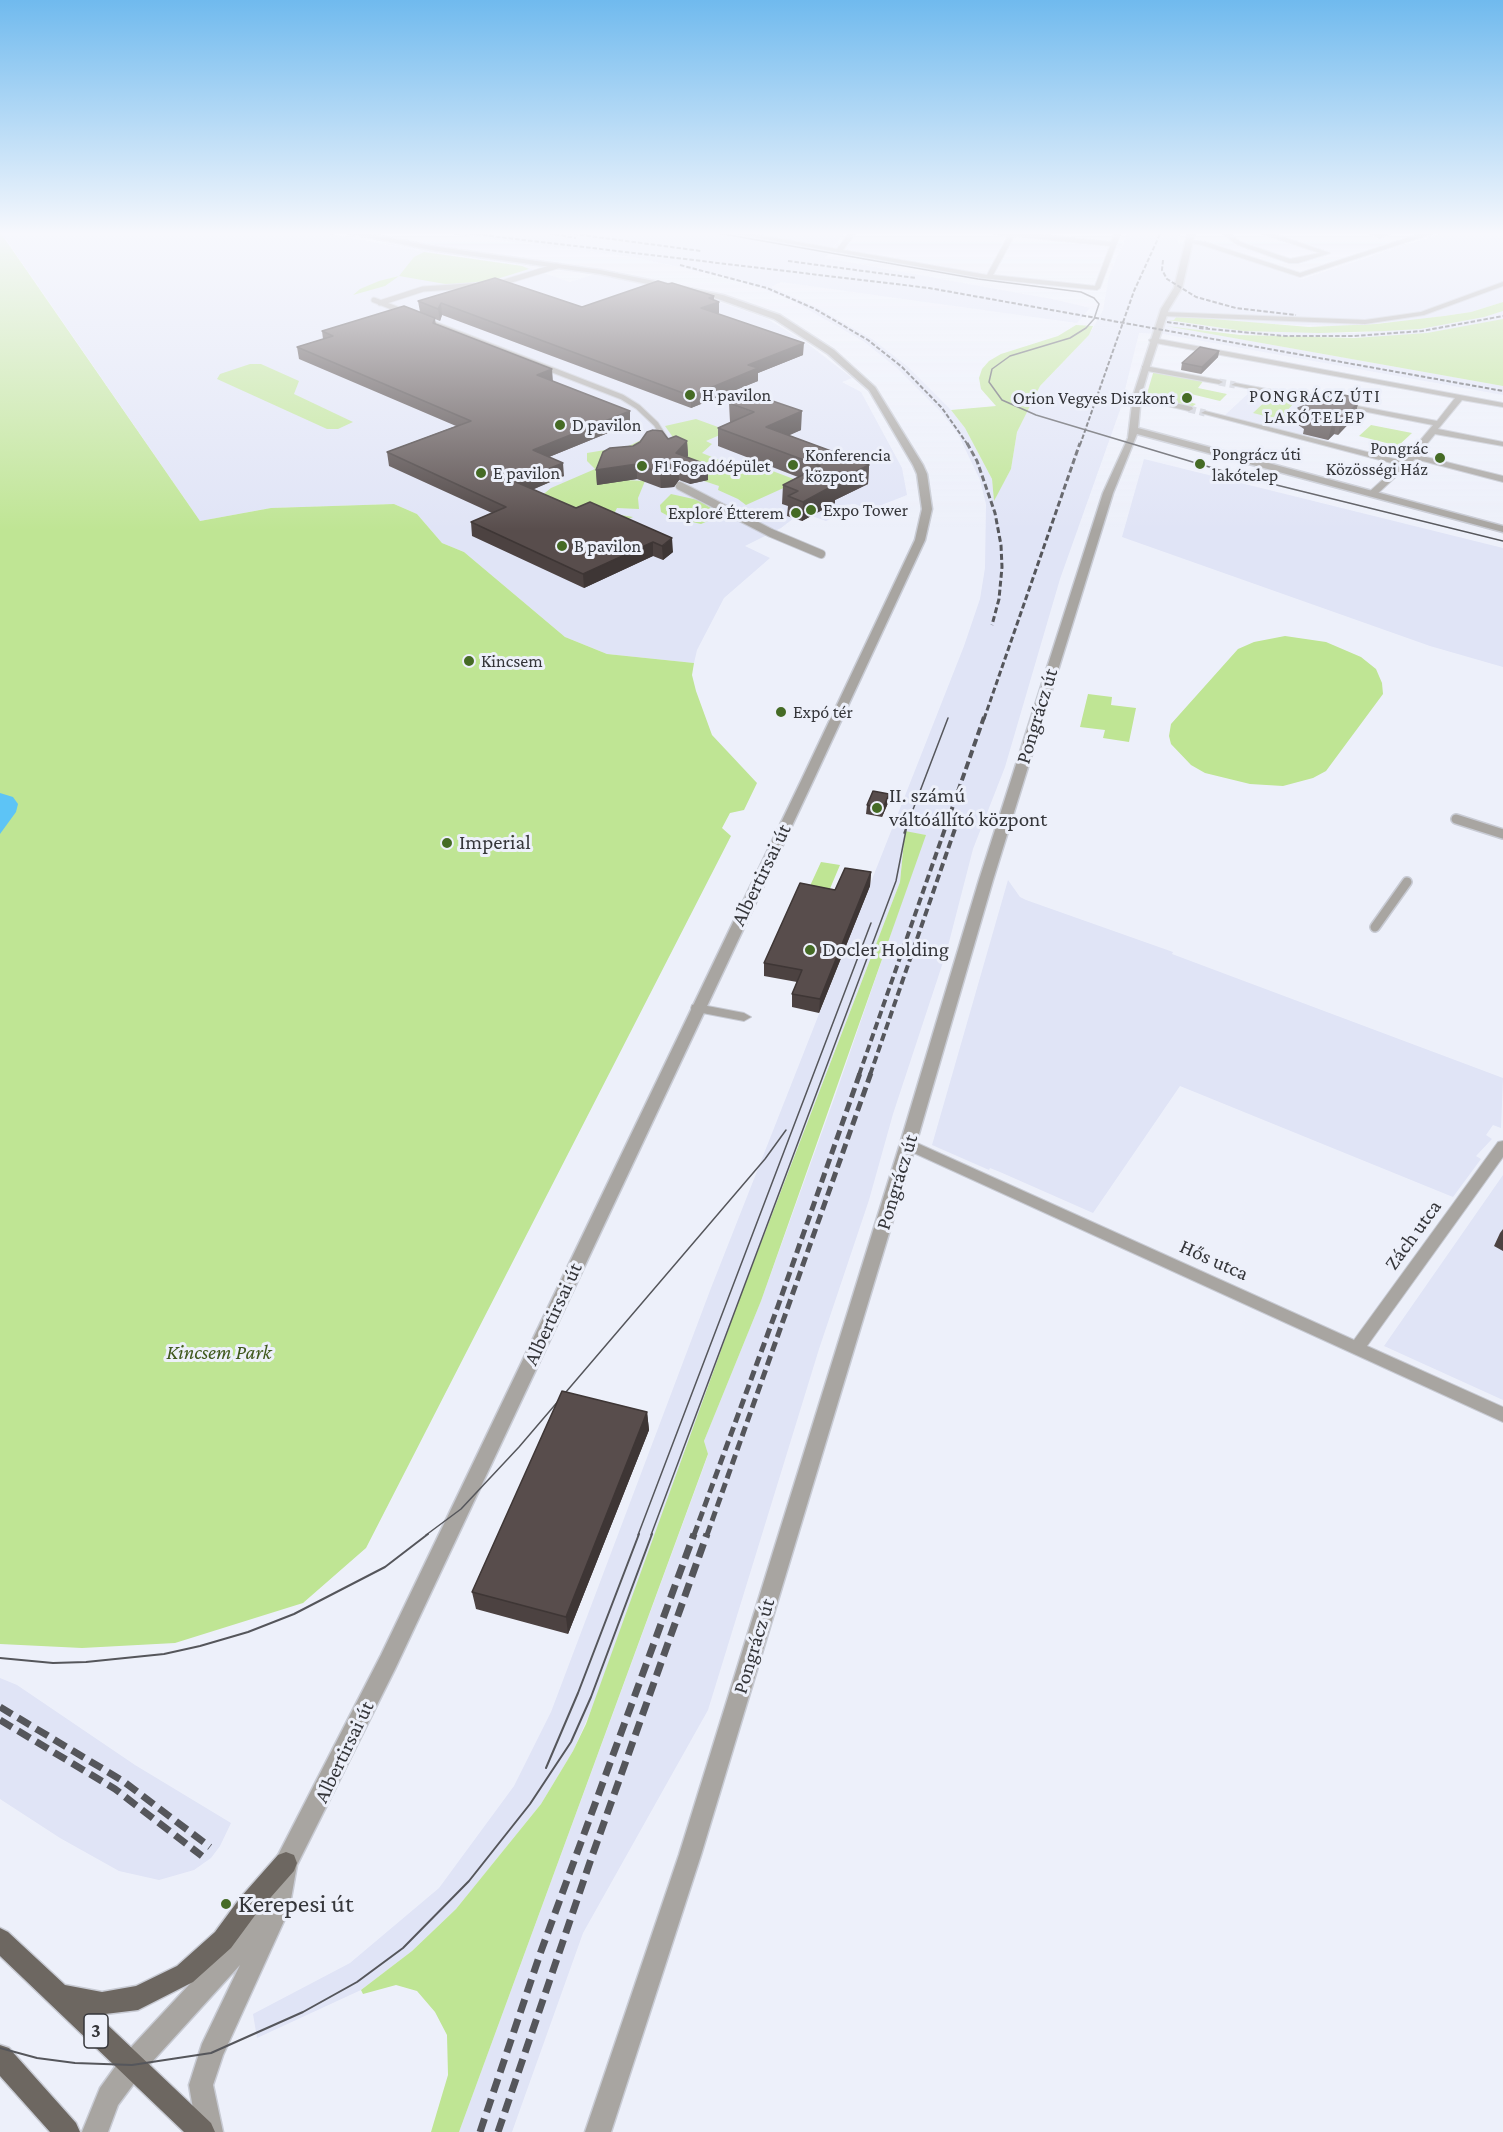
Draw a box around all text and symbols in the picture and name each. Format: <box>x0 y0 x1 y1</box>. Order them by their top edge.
place label: H pavilon <box>702 384 771 406</box>
district label: PONGRÁCZ ÚTI LAKÓTELEP <box>1249 385 1381 428</box>
place label: Orion Vegyes Diszkont <box>1013 387 1175 409</box>
marker: H pavilon <box>683 388 697 402</box>
marker: Orion Vegyes Diszkont <box>1180 391 1194 405</box>
place label: D pavilon <box>572 414 641 436</box>
marker: D pavilon <box>553 418 567 432</box>
place label: Pongrác Közösségi Ház <box>1326 437 1428 480</box>
place label: Pongrácz úti lakótelep <box>1212 443 1301 486</box>
place label: Konferencia központ <box>805 444 891 486</box>
marker: Pongrác Közösségi Ház <box>1433 451 1447 465</box>
place label: F1 Fogadóépület <box>654 455 770 477</box>
marker: Pongrácz úti lakótelep <box>1193 457 1207 471</box>
marker: Konferencia központ <box>786 458 800 472</box>
marker: F1 Fogadóépület <box>635 459 649 473</box>
place label: E pavilon <box>493 462 560 484</box>
marker: E pavilon <box>474 466 488 480</box>
place label: Expo Tower <box>823 499 908 521</box>
place label: Exploré Étterem <box>668 502 784 524</box>
marker: Expo Tower <box>804 503 818 517</box>
marker: Exploré Étterem <box>789 506 803 520</box>
place label: B pavilon <box>574 535 641 557</box>
marker: B pavilon <box>555 539 569 553</box>
place label: Kincsem <box>481 650 543 672</box>
marker: Kincsem <box>462 654 476 668</box>
street label: Pongrácz út <box>1011 665 1063 767</box>
place label: Expó tér <box>793 701 853 723</box>
marker: Expó tér <box>774 705 788 719</box>
place label: II. számú váltóállító központ <box>889 783 1047 833</box>
marker: II. számú váltóállító központ <box>870 801 884 815</box>
street label: Albertirsai út <box>726 820 796 930</box>
place label: Imperial <box>459 830 531 856</box>
marker: Imperial <box>440 836 454 850</box>
place label: Docler Holding <box>822 937 949 963</box>
marker: Docler Holding <box>803 943 817 957</box>
street label: Pongrácz út <box>871 1131 923 1233</box>
street label: Zách utca <box>1379 1195 1447 1275</box>
street label: Hős utca <box>1176 1234 1252 1286</box>
street label: Albertirsai út <box>518 1259 588 1369</box>
park label: Kincsem Park <box>166 1340 272 1366</box>
street label: Pongrácz út <box>728 1595 780 1697</box>
street label: Albertirsai út <box>309 1697 379 1807</box>
place label: Kerepesi út <box>238 1888 354 1920</box>
marker: Kerepesi út <box>219 1897 233 1911</box>
road number: 3 <box>84 2014 108 2048</box>

